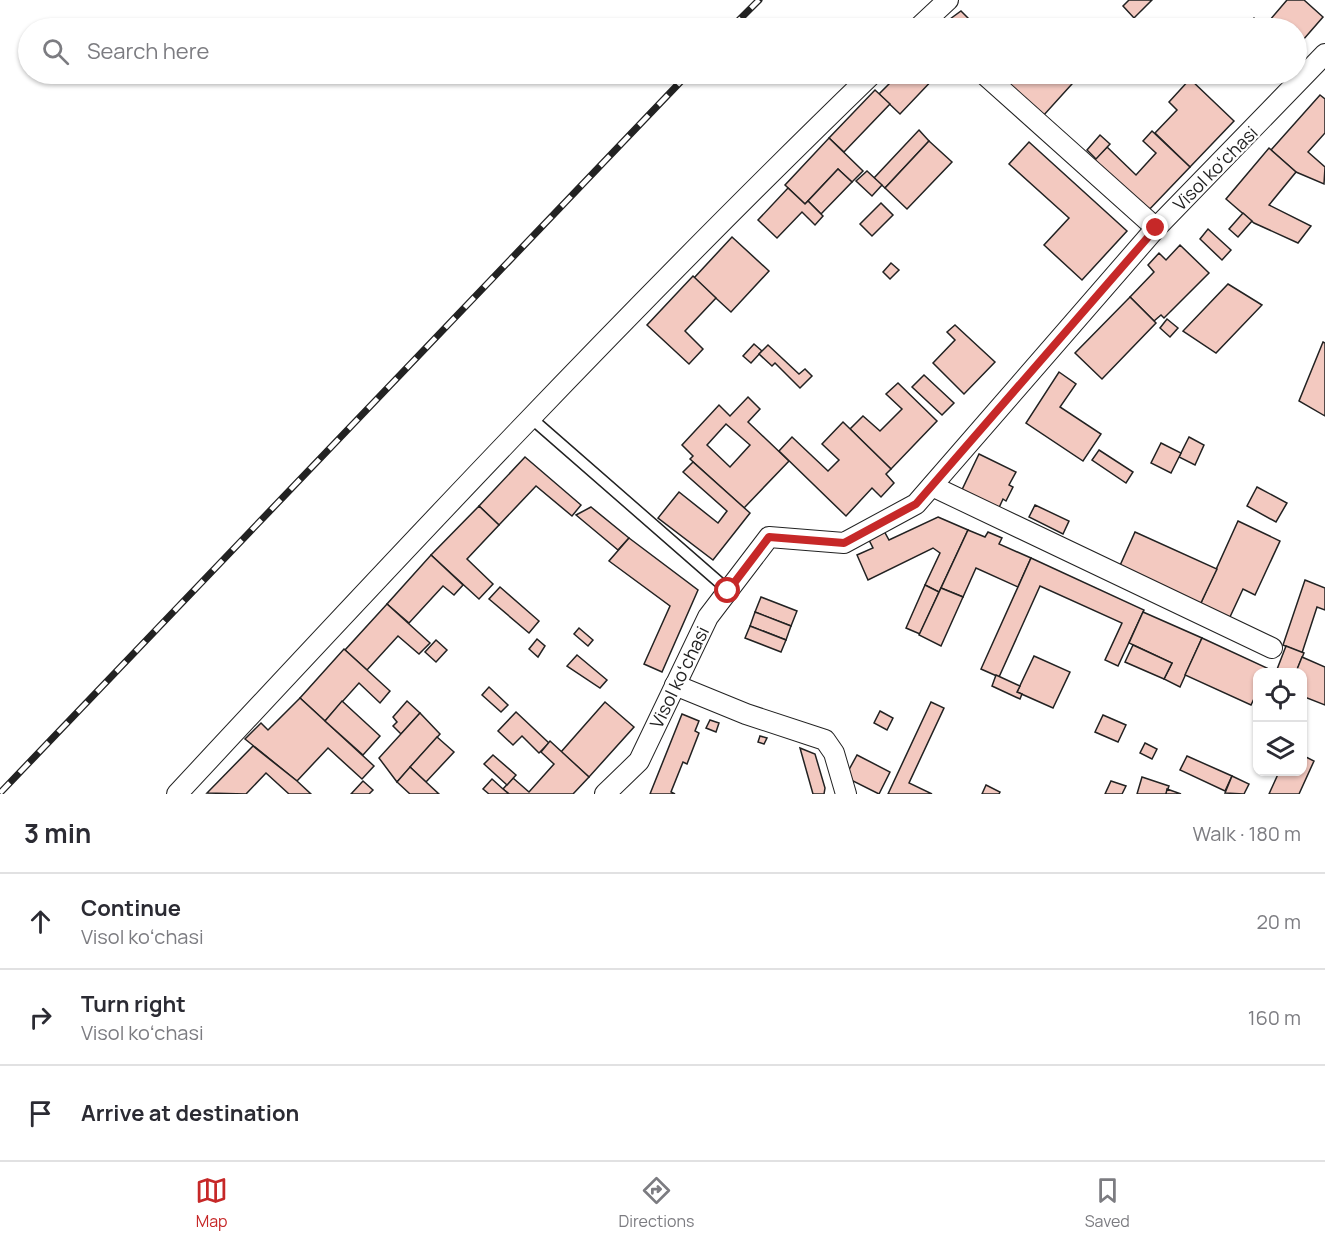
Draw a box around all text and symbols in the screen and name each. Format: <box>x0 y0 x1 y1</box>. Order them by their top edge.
search box <box>18 18 1307 84</box>
icon: search <box>39 35 72 68</box>
text: Search here <box>87 36 209 66</box>
street label: Visol koʻchasi <box>1168 121 1262 215</box>
route end <box>1142 214 1168 240</box>
route start <box>714 577 740 603</box>
street label: Visol koʻchasi <box>644 622 714 732</box>
map controls <box>1253 668 1307 776</box>
button: locate <box>1253 668 1307 722</box>
button: layers <box>1253 722 1307 776</box>
text: 3 min <box>24 815 91 851</box>
text: Walk · 180 m <box>1192 820 1301 847</box>
text: Continue <box>81 893 181 923</box>
icon: ahead <box>24 905 57 938</box>
text: 20 m <box>1256 908 1301 935</box>
text: Visol koʻchasi <box>81 923 204 950</box>
text: Turn right <box>81 989 186 1019</box>
icon: right <box>24 1001 57 1034</box>
text: 160 m <box>1248 1004 1301 1031</box>
text: Visol koʻchasi <box>81 1019 204 1046</box>
icon: arrive <box>24 1097 57 1130</box>
text: Arrive at destination <box>81 1098 299 1128</box>
tab: Map <box>195 1174 228 1232</box>
tab: Directions <box>619 1174 694 1232</box>
tab: Saved <box>1085 1174 1130 1232</box>

